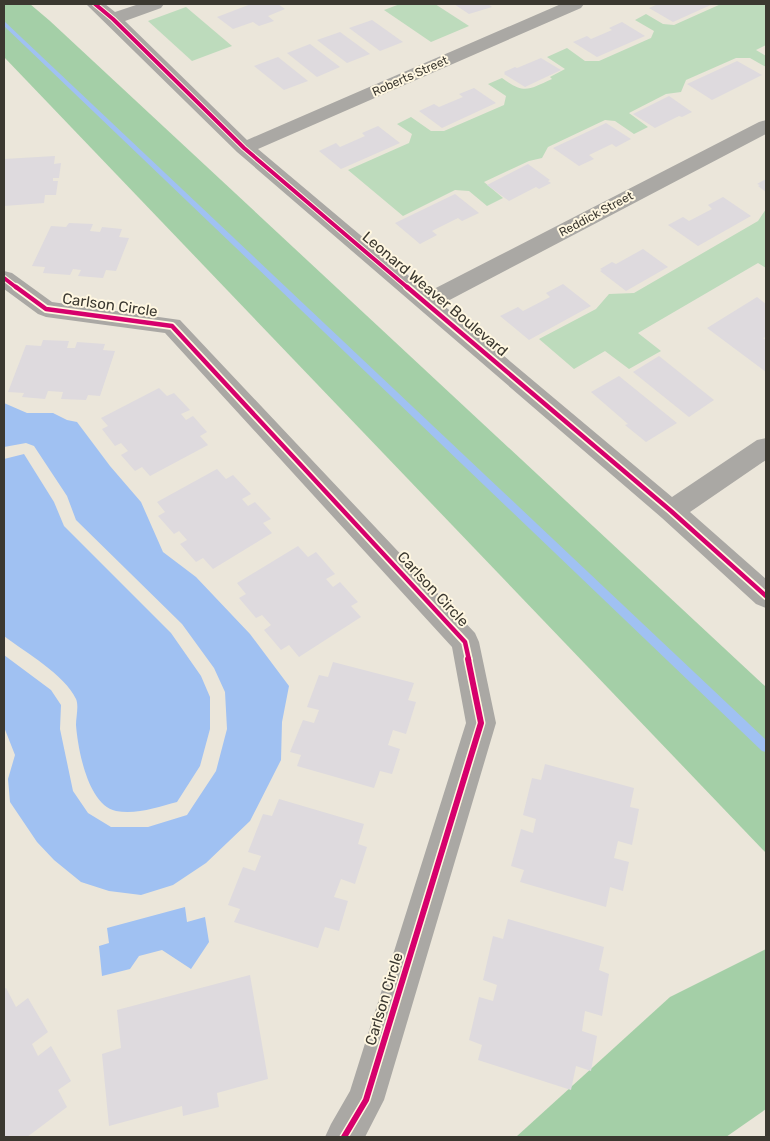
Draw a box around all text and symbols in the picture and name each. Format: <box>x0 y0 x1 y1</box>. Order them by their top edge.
street label: Roberts Street <box>370 53 450 99</box>
street label: Reddick Street <box>556 188 636 239</box>
street label: Leonard Weaver Boulevard <box>359 228 511 360</box>
street label: Carlson Circle <box>61 289 159 321</box>
street label: Carlson Circle <box>394 548 472 630</box>
street label: Carlson Circle <box>361 950 407 1048</box>

